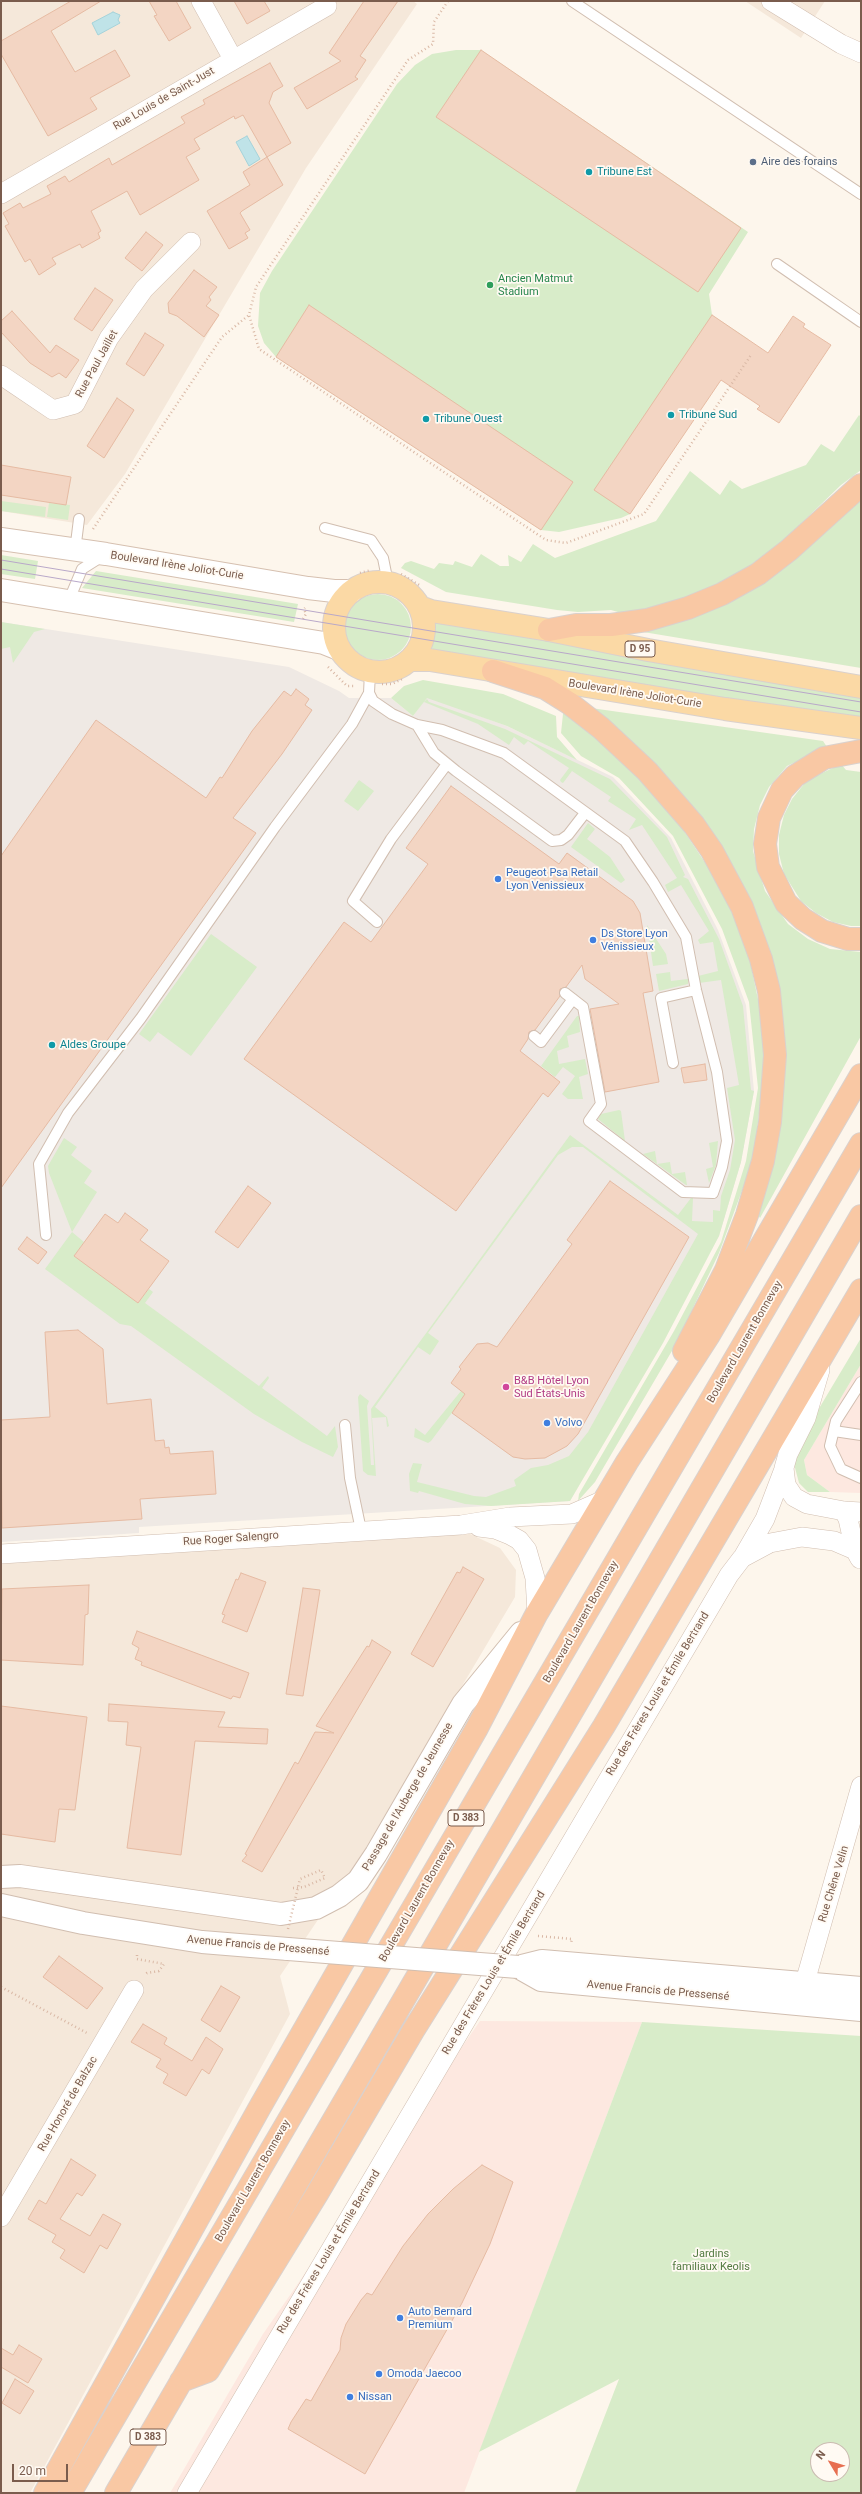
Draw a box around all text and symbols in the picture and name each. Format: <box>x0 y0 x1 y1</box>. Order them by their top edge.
street label: Rue Louis de Saint-Just <box>111 65 217 133</box>
place label: Aire des forains <box>761 155 838 169</box>
marker: Aire des forains <box>748 157 758 167</box>
place label: Tribune Est <box>597 165 652 179</box>
marker: Tribune Est <box>584 167 594 177</box>
place label: Ancien Matmut Stadium <box>498 272 573 298</box>
marker: Ancien Matmut Stadium <box>485 280 495 290</box>
street label: Rue Paul Jaillet <box>73 328 121 400</box>
place label: Tribune Sud <box>679 408 737 422</box>
marker: Tribune Sud <box>666 410 676 420</box>
place label: Tribune Ouest <box>434 412 502 426</box>
marker: Tribune Ouest <box>421 414 431 424</box>
street label: Boulevard Irène Joliot-Curie <box>110 549 244 583</box>
road number: D 95 <box>625 641 655 657</box>
street label: Boulevard Irène Joliot-Curie <box>568 677 702 711</box>
place label: Peugeot Psa Retail Lyon Venissieux <box>506 866 598 892</box>
marker: Peugeot Psa Retail Lyon Venissieux <box>493 874 503 884</box>
place label: Ds Store Lyon Vénissieux <box>601 927 668 953</box>
marker: Ds Store Lyon Vénissieux <box>588 935 598 945</box>
place label: Aldes Groupe <box>60 1038 126 1052</box>
marker: Aldes Groupe <box>47 1040 57 1050</box>
street label: Boulevard Laurent Bonnevay <box>705 1279 785 1405</box>
place label: B&B Hôtel Lyon Sud États-Unis <box>514 1374 589 1400</box>
marker: B&B Hôtel Lyon Sud États-Unis <box>501 1382 511 1392</box>
place label: Volvo <box>555 1416 582 1430</box>
marker: Volvo <box>542 1418 552 1428</box>
street label: Rue Roger Salengro <box>183 1529 279 1549</box>
street label: Boulevard Laurent Bonnevay <box>541 1559 621 1685</box>
street label: Rue des Frères Louis et Émile Bertrand <box>604 1610 712 1778</box>
street label: Passage de l'Auberge de Jeunesse <box>360 1721 456 1873</box>
road number: D 383 <box>448 1810 484 1826</box>
street label: Boulevard Laurent Bonnevay <box>377 1838 457 1964</box>
street label: Rue Chêne Velin <box>816 1844 852 1924</box>
street label: Rue des Frères Louis et Émile Bertrand <box>440 1889 548 2057</box>
street label: Avenue Francis de Pressensé <box>186 1933 330 1959</box>
street label: Avenue Francis de Pressensé <box>586 1978 730 2004</box>
street label: Rue Honoré de Balzac <box>35 2054 101 2154</box>
street label: Boulevard Laurent Bonnevay <box>213 2118 293 2244</box>
street label: Rue des Frères Louis et Émile Bertrand <box>275 2168 383 2336</box>
park label: Jardins familiaux Keolis <box>672 2247 750 2273</box>
place label: Auto Bernard Premium <box>408 2305 472 2331</box>
marker: Auto Bernard Premium <box>395 2313 405 2323</box>
place label: Omoda Jaecoo <box>387 2367 462 2381</box>
marker: Omoda Jaecoo <box>374 2369 384 2379</box>
place label: Nissan <box>358 2390 392 2404</box>
marker: Nissan <box>345 2392 355 2402</box>
road number: D 383 <box>130 2429 166 2445</box>
north arrow <box>810 2442 850 2482</box>
text: N <box>813 2448 828 2462</box>
scale bar <box>14 2456 70 2482</box>
text: 20 m <box>19 2464 46 2478</box>

